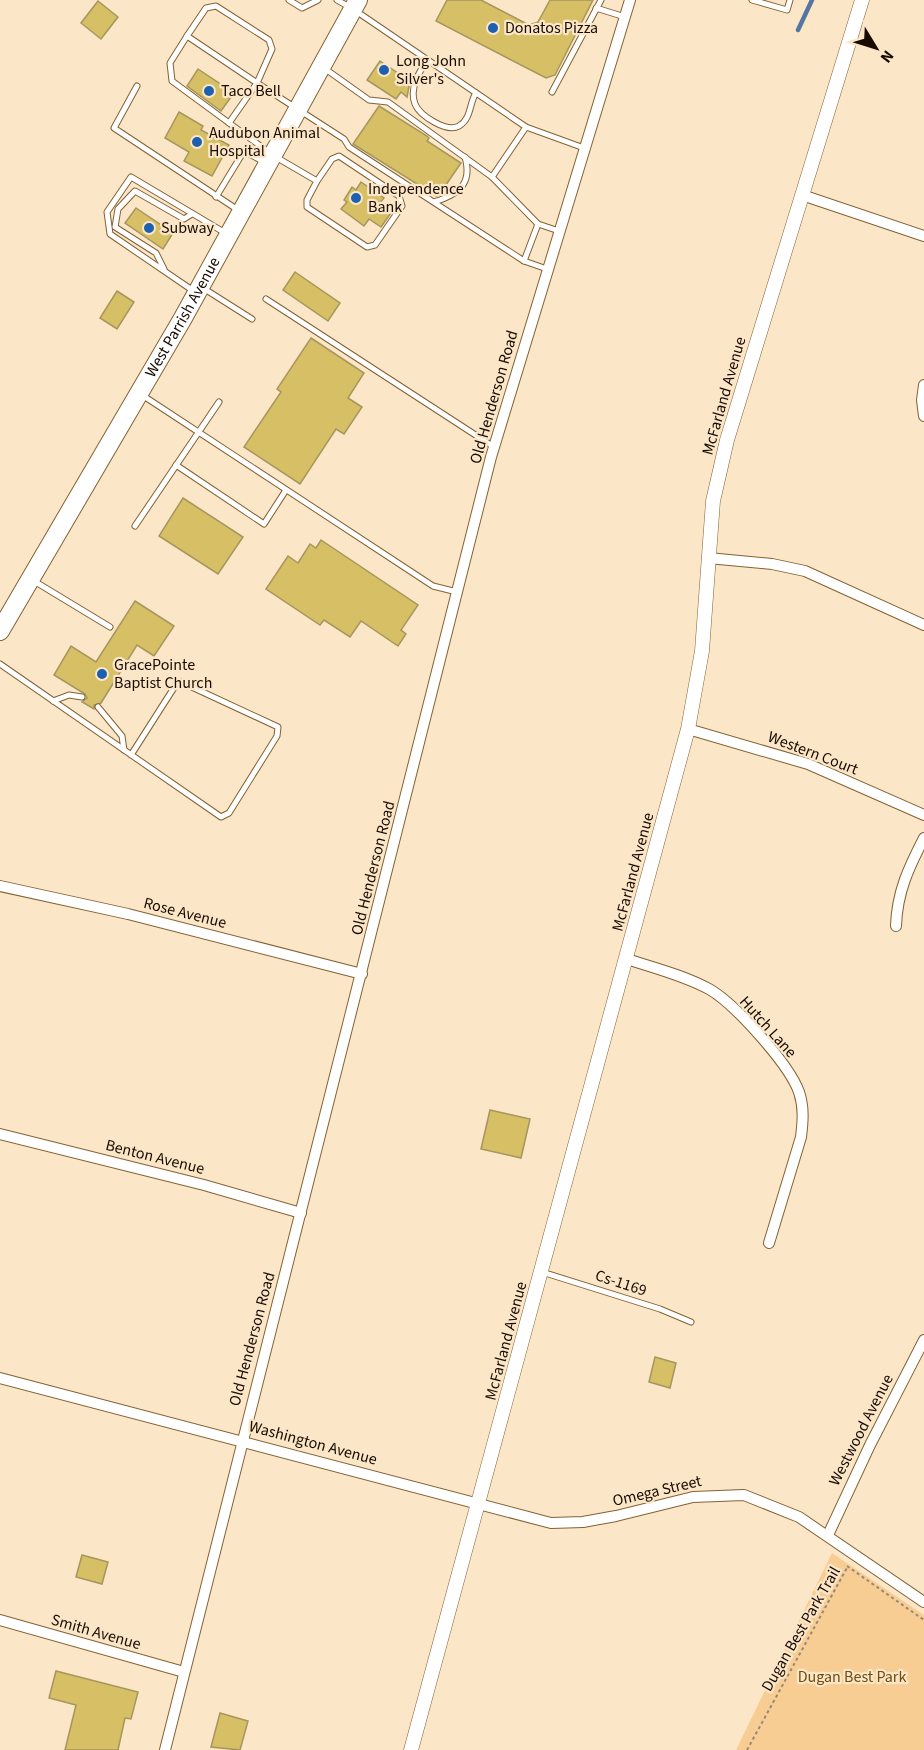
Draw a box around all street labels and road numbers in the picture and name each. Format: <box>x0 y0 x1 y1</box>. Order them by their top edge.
street label: West Parrish Avenue <box>140 253 225 381</box>
street label: Old Henderson Road <box>464 328 524 466</box>
street label: McFarland Avenue <box>697 334 751 458</box>
street label: Western Court <box>765 726 862 781</box>
street label: Old Henderson Road <box>346 798 400 938</box>
street label: McFarland Avenue <box>607 810 659 934</box>
street label: Rose Avenue <box>141 892 229 934</box>
street label: Hutch Lane <box>734 991 802 1063</box>
street label: Benton Avenue <box>103 1134 207 1180</box>
street label: Cs-1169 <box>592 1264 650 1302</box>
street label: Old Henderson Road <box>224 1270 280 1408</box>
street label: McFarland Avenue <box>480 1279 532 1403</box>
street label: Westwood Avenue <box>823 1370 899 1490</box>
street label: Washington Avenue <box>247 1415 379 1471</box>
street label: Omega Street <box>610 1470 704 1512</box>
street label: Dugan Best Park Trail <box>756 1562 846 1696</box>
street label: Smith Avenue <box>49 1609 143 1655</box>

